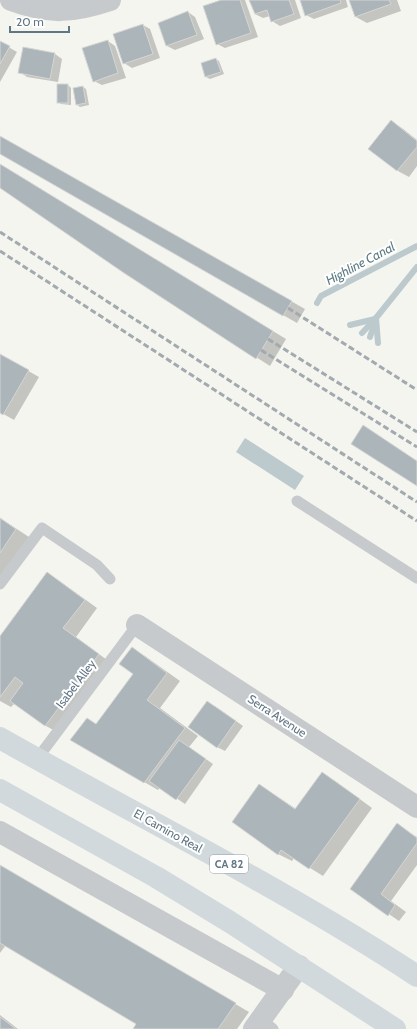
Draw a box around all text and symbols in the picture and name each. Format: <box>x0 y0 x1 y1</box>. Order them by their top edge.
scale bar <box>10 8 69 34</box>
text: 20 m <box>16 14 44 29</box>
water label: Highline Canal <box>323 238 397 288</box>
street label: Isabel Alley <box>52 656 99 711</box>
street label: Serra Avenue <box>245 691 310 740</box>
street label: El Camino Real <box>131 806 205 856</box>
road number: CA 82 <box>210 855 248 873</box>

